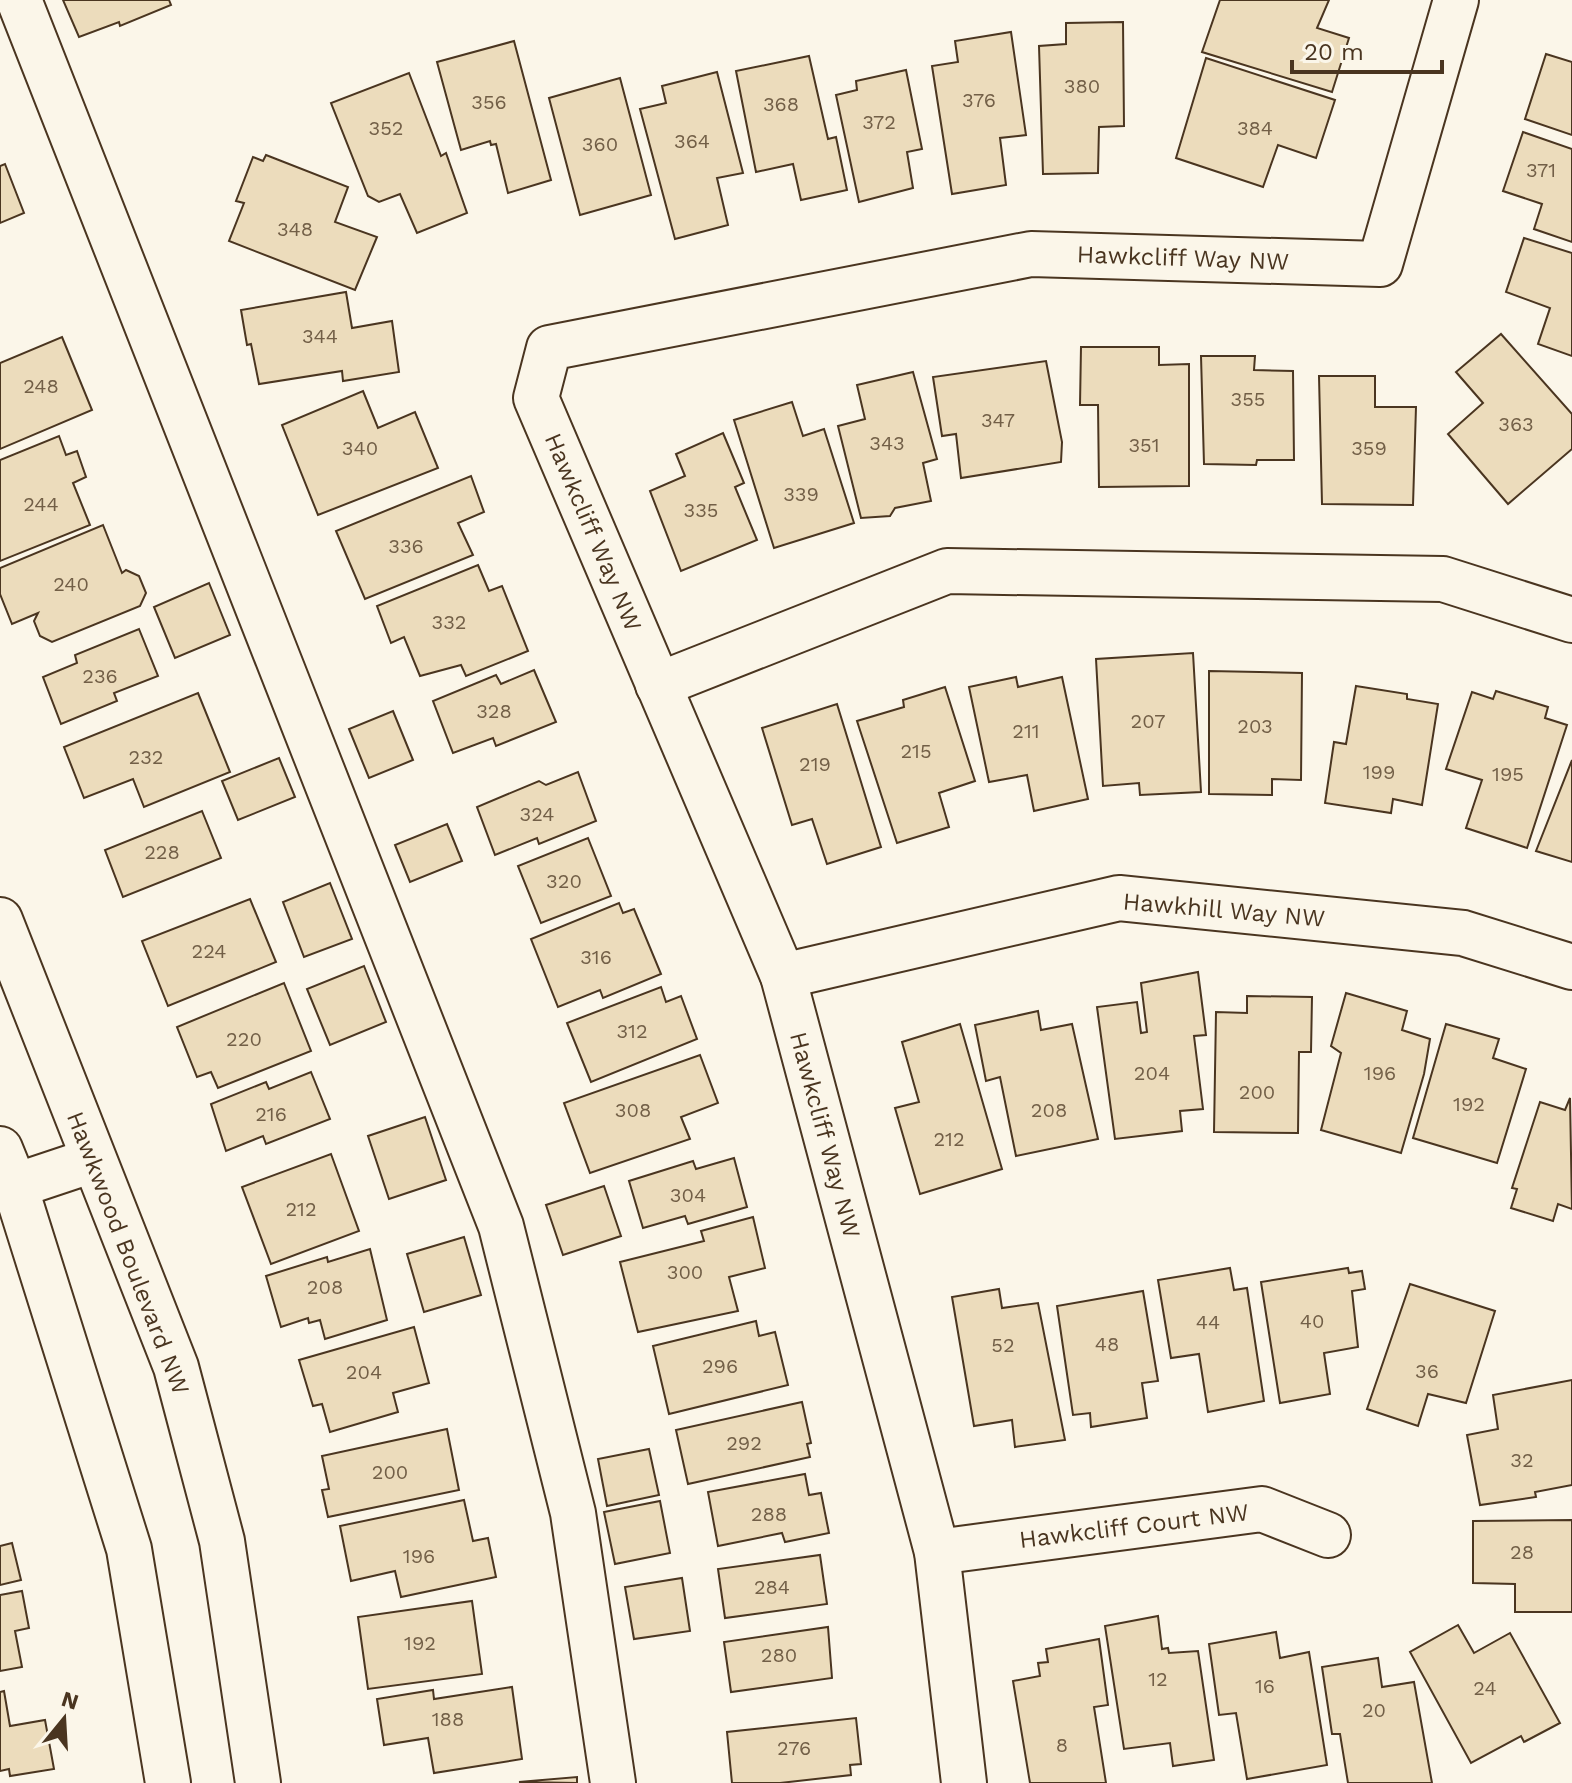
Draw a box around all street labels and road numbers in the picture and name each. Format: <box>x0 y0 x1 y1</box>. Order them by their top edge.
street label: Hawkcliff Way NW <box>1076 240 1290 276</box>
street label: Hawkcliff Way NW <box>539 429 647 635</box>
street label: Hawkhill Way NW <box>1122 887 1326 933</box>
street label: Hawkcliff Way NW <box>784 1029 866 1241</box>
street label: Hawkwood Boulevard NW <box>61 1107 195 1399</box>
street label: Hawkcliff Court NW <box>1018 1498 1250 1554</box>

